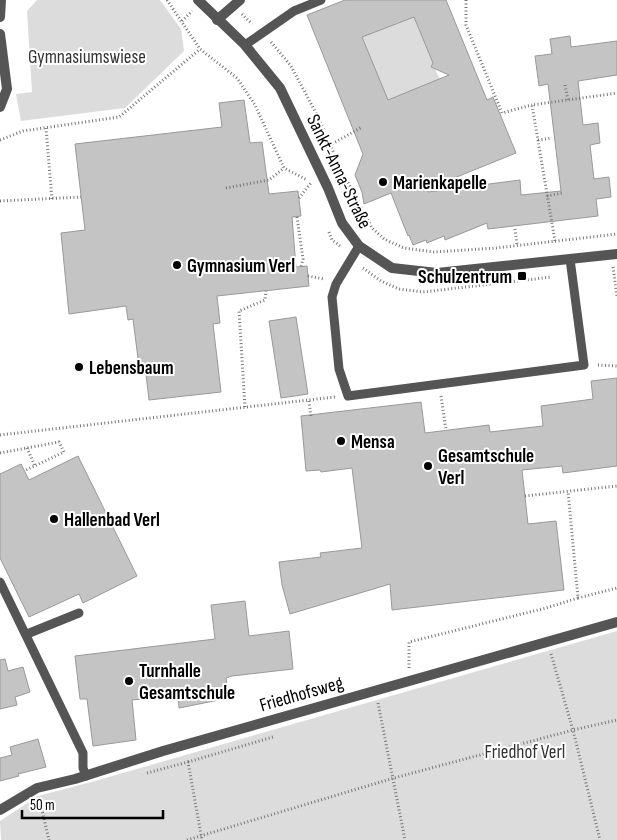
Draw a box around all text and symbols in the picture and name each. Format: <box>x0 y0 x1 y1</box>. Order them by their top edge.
park label: Gymnasiumswiese <box>28 46 146 69</box>
street label: Sankt-Anna-Straße <box>301 111 376 233</box>
place label: Marienkapelle <box>393 172 487 195</box>
marker: Marienkapelle <box>377 176 389 188</box>
place label: Gymnasium Verl <box>187 255 295 278</box>
marker: Gymnasium Verl <box>171 259 183 271</box>
place label: Schulzentrum <box>418 266 512 289</box>
marker: Schulzentrum <box>516 270 528 282</box>
place label: Lebensbaum <box>89 357 174 380</box>
marker: Lebensbaum <box>73 361 85 373</box>
place label: Mensa <box>351 431 395 454</box>
marker: Mensa <box>335 435 347 447</box>
place label: Gesamtschule Verl <box>438 445 534 490</box>
marker: Gesamtschule Verl <box>422 460 434 472</box>
place label: Hallenbad Verl <box>64 509 160 532</box>
marker: Hallenbad Verl <box>48 513 60 525</box>
place label: Turnhalle Gesamtschule <box>139 660 235 705</box>
street label: Friedhofsweg <box>257 671 346 717</box>
marker: Turnhalle Gesamtschule <box>123 675 135 687</box>
park label: Friedhof Verl <box>485 741 565 764</box>
scale bar <box>22 788 164 820</box>
text: 50 m <box>30 796 55 815</box>

